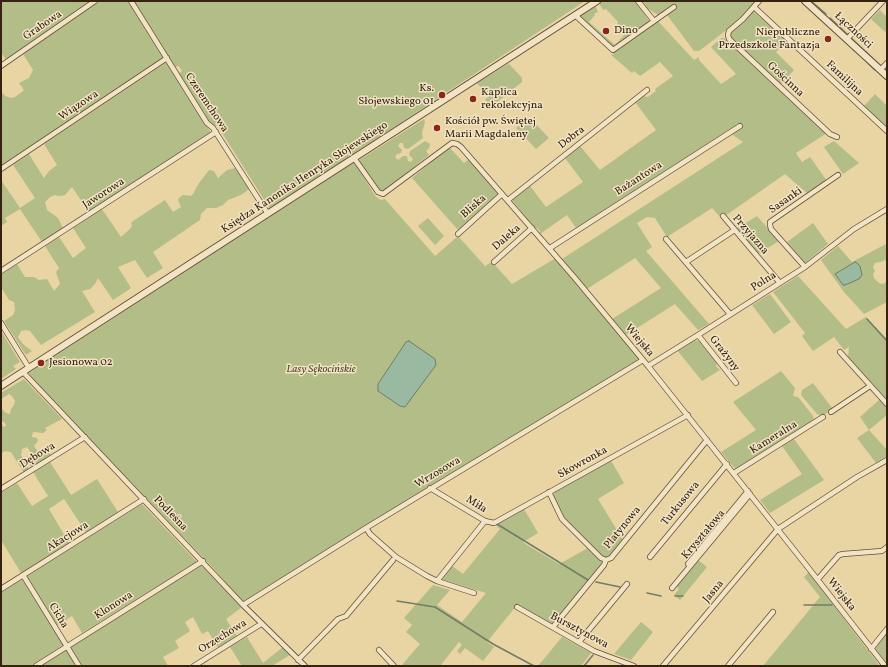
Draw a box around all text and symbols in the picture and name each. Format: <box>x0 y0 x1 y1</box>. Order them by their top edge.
street label: Grabowa <box>21 8 65 44</box>
street label: Łączności <box>831 10 875 52</box>
place label: Dino <box>614 24 638 38</box>
marker: Dino <box>601 26 611 36</box>
place label: Niepubliczne Przedszkole Fantazja <box>718 26 820 52</box>
marker: Niepubliczne Przedszkole Fantazja <box>823 34 833 44</box>
street label: Familijna <box>823 59 865 99</box>
street label: Gościnna <box>764 60 806 100</box>
street label: Czeremchowa <box>181 71 231 135</box>
place label: Ks. Słojewskiego 01 <box>358 82 434 108</box>
place label: Kaplica rekolekcyjna <box>481 86 543 112</box>
street label: Wiązowa <box>57 88 101 124</box>
marker: Ks. Słojewskiego 01 <box>437 90 447 100</box>
marker: Kaplica rekolekcyjna <box>468 94 478 104</box>
place label: Kościół pw. Świętej Marii Magdaleny <box>445 115 536 141</box>
street label: Księdza Kanonika Henryka Słojewskiego <box>219 119 391 237</box>
marker: Kościół pw. Świętej Marii Magdaleny <box>432 123 442 133</box>
street label: Dobra <box>556 124 588 152</box>
street label: Bażantowa <box>613 159 665 199</box>
street label: Jaworowa <box>81 176 127 212</box>
street label: Sasanki <box>767 185 805 217</box>
street label: Bliska <box>458 192 490 222</box>
street label: Przyjazna <box>729 212 771 258</box>
street label: Daleka <box>490 222 524 254</box>
street label: Polna <box>749 269 779 295</box>
street label: Wiejska <box>622 322 656 360</box>
street label: Grażyny <box>706 334 742 374</box>
place label: Jesionowa 02 <box>49 356 113 370</box>
marker: Jesionowa 02 <box>36 358 46 368</box>
park label: Lasy Sękocińskie <box>286 363 356 377</box>
street label: Kameralna <box>748 418 800 458</box>
street label: Dębowa <box>18 440 58 472</box>
street label: Skowronka <box>556 444 610 482</box>
street label: Wrzosowa <box>413 454 463 492</box>
street label: Turkusowa <box>659 479 703 529</box>
street label: Miła <box>463 493 489 517</box>
street label: Podleśna <box>150 494 190 534</box>
street label: Platynowa <box>602 504 644 552</box>
street label: Kryształowa <box>679 508 729 562</box>
street label: Akacjowa <box>45 519 91 555</box>
street label: Wiejska <box>824 576 858 614</box>
street label: Jasna <box>701 578 727 606</box>
street label: Klonowa <box>92 589 136 623</box>
street label: Cicha <box>45 601 71 631</box>
street label: Bursztynowa <box>548 610 610 652</box>
street label: Orzechowa <box>196 617 250 657</box>

